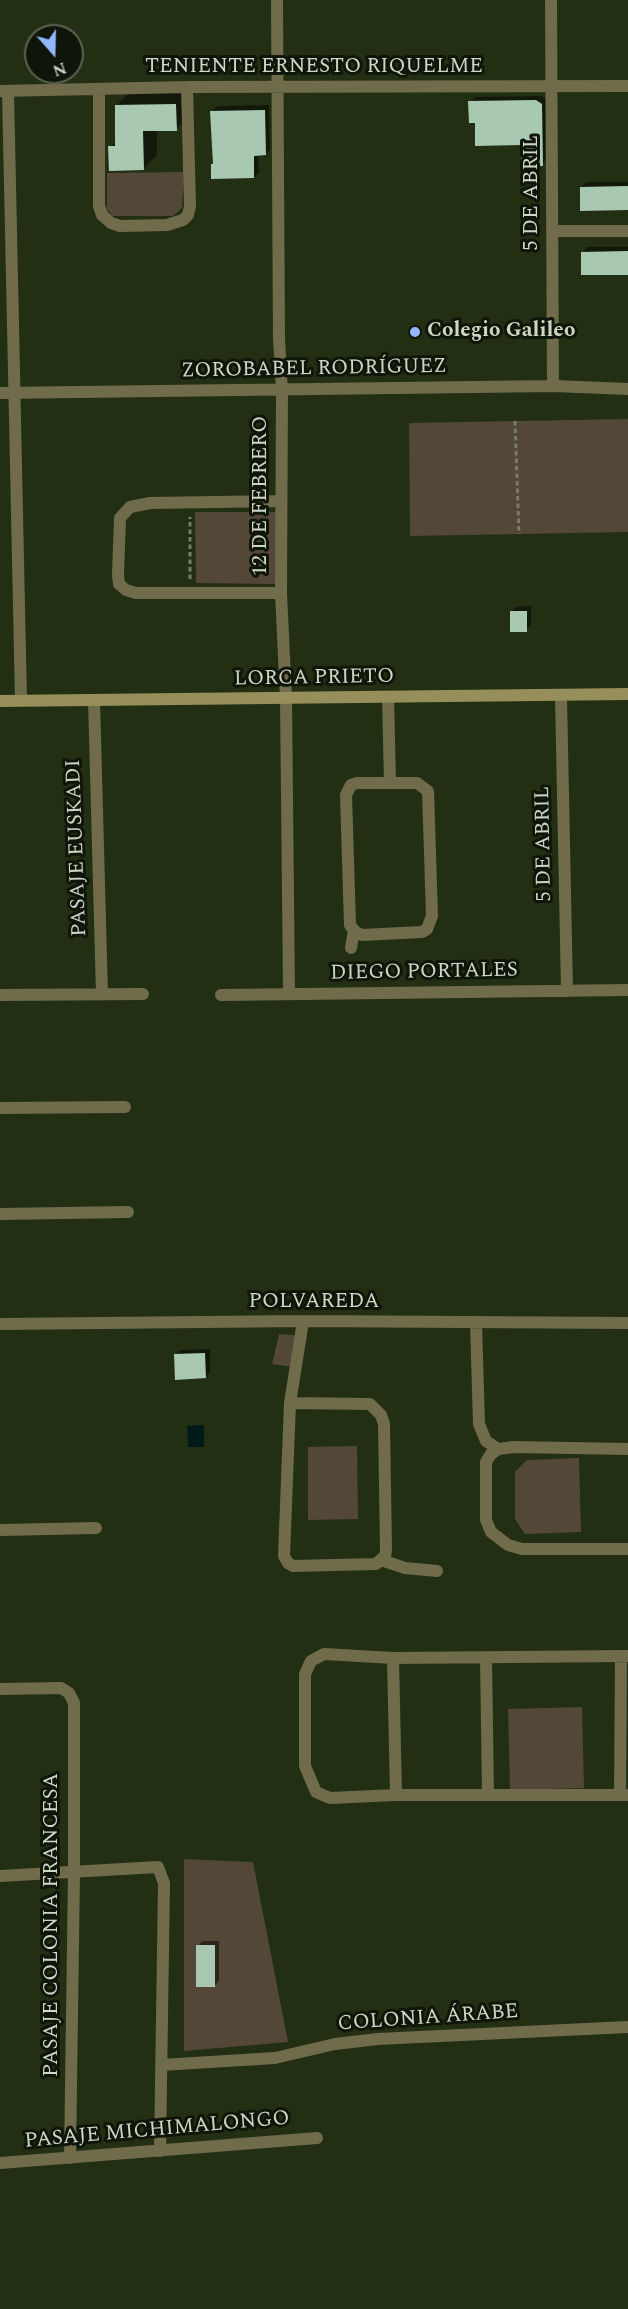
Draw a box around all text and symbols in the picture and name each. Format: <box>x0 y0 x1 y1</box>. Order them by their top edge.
north arrow <box>24 24 84 84</box>
street label: TENIENTE ERNESTO RIQUELME <box>145 55 483 81</box>
text: N <box>49 56 70 83</box>
street label: 5 DE ABRIL <box>520 135 546 251</box>
place label: Colegio Galileo <box>427 319 575 345</box>
marker: Colegio Galileo <box>408 325 422 339</box>
street label: ZOROBABEL RODRÍGUEZ <box>181 355 447 385</box>
street label: 12 DE FEBRERO <box>249 416 275 576</box>
street label: LORCA PRIETO <box>234 665 394 693</box>
street label: PASAJE EUSKADI <box>62 759 94 937</box>
street label: 5 DE ABRIL <box>531 786 559 902</box>
street label: DIEGO PORTALES <box>330 959 518 987</box>
street label: POLVAREDA <box>249 1290 379 1316</box>
street label: PASAJE COLONIA FRANCESA <box>40 1773 66 2077</box>
street label: COLONIA ÁRABE <box>337 2000 519 2038</box>
street label: PASAJE MICHIMALONGO <box>23 2107 291 2155</box>

